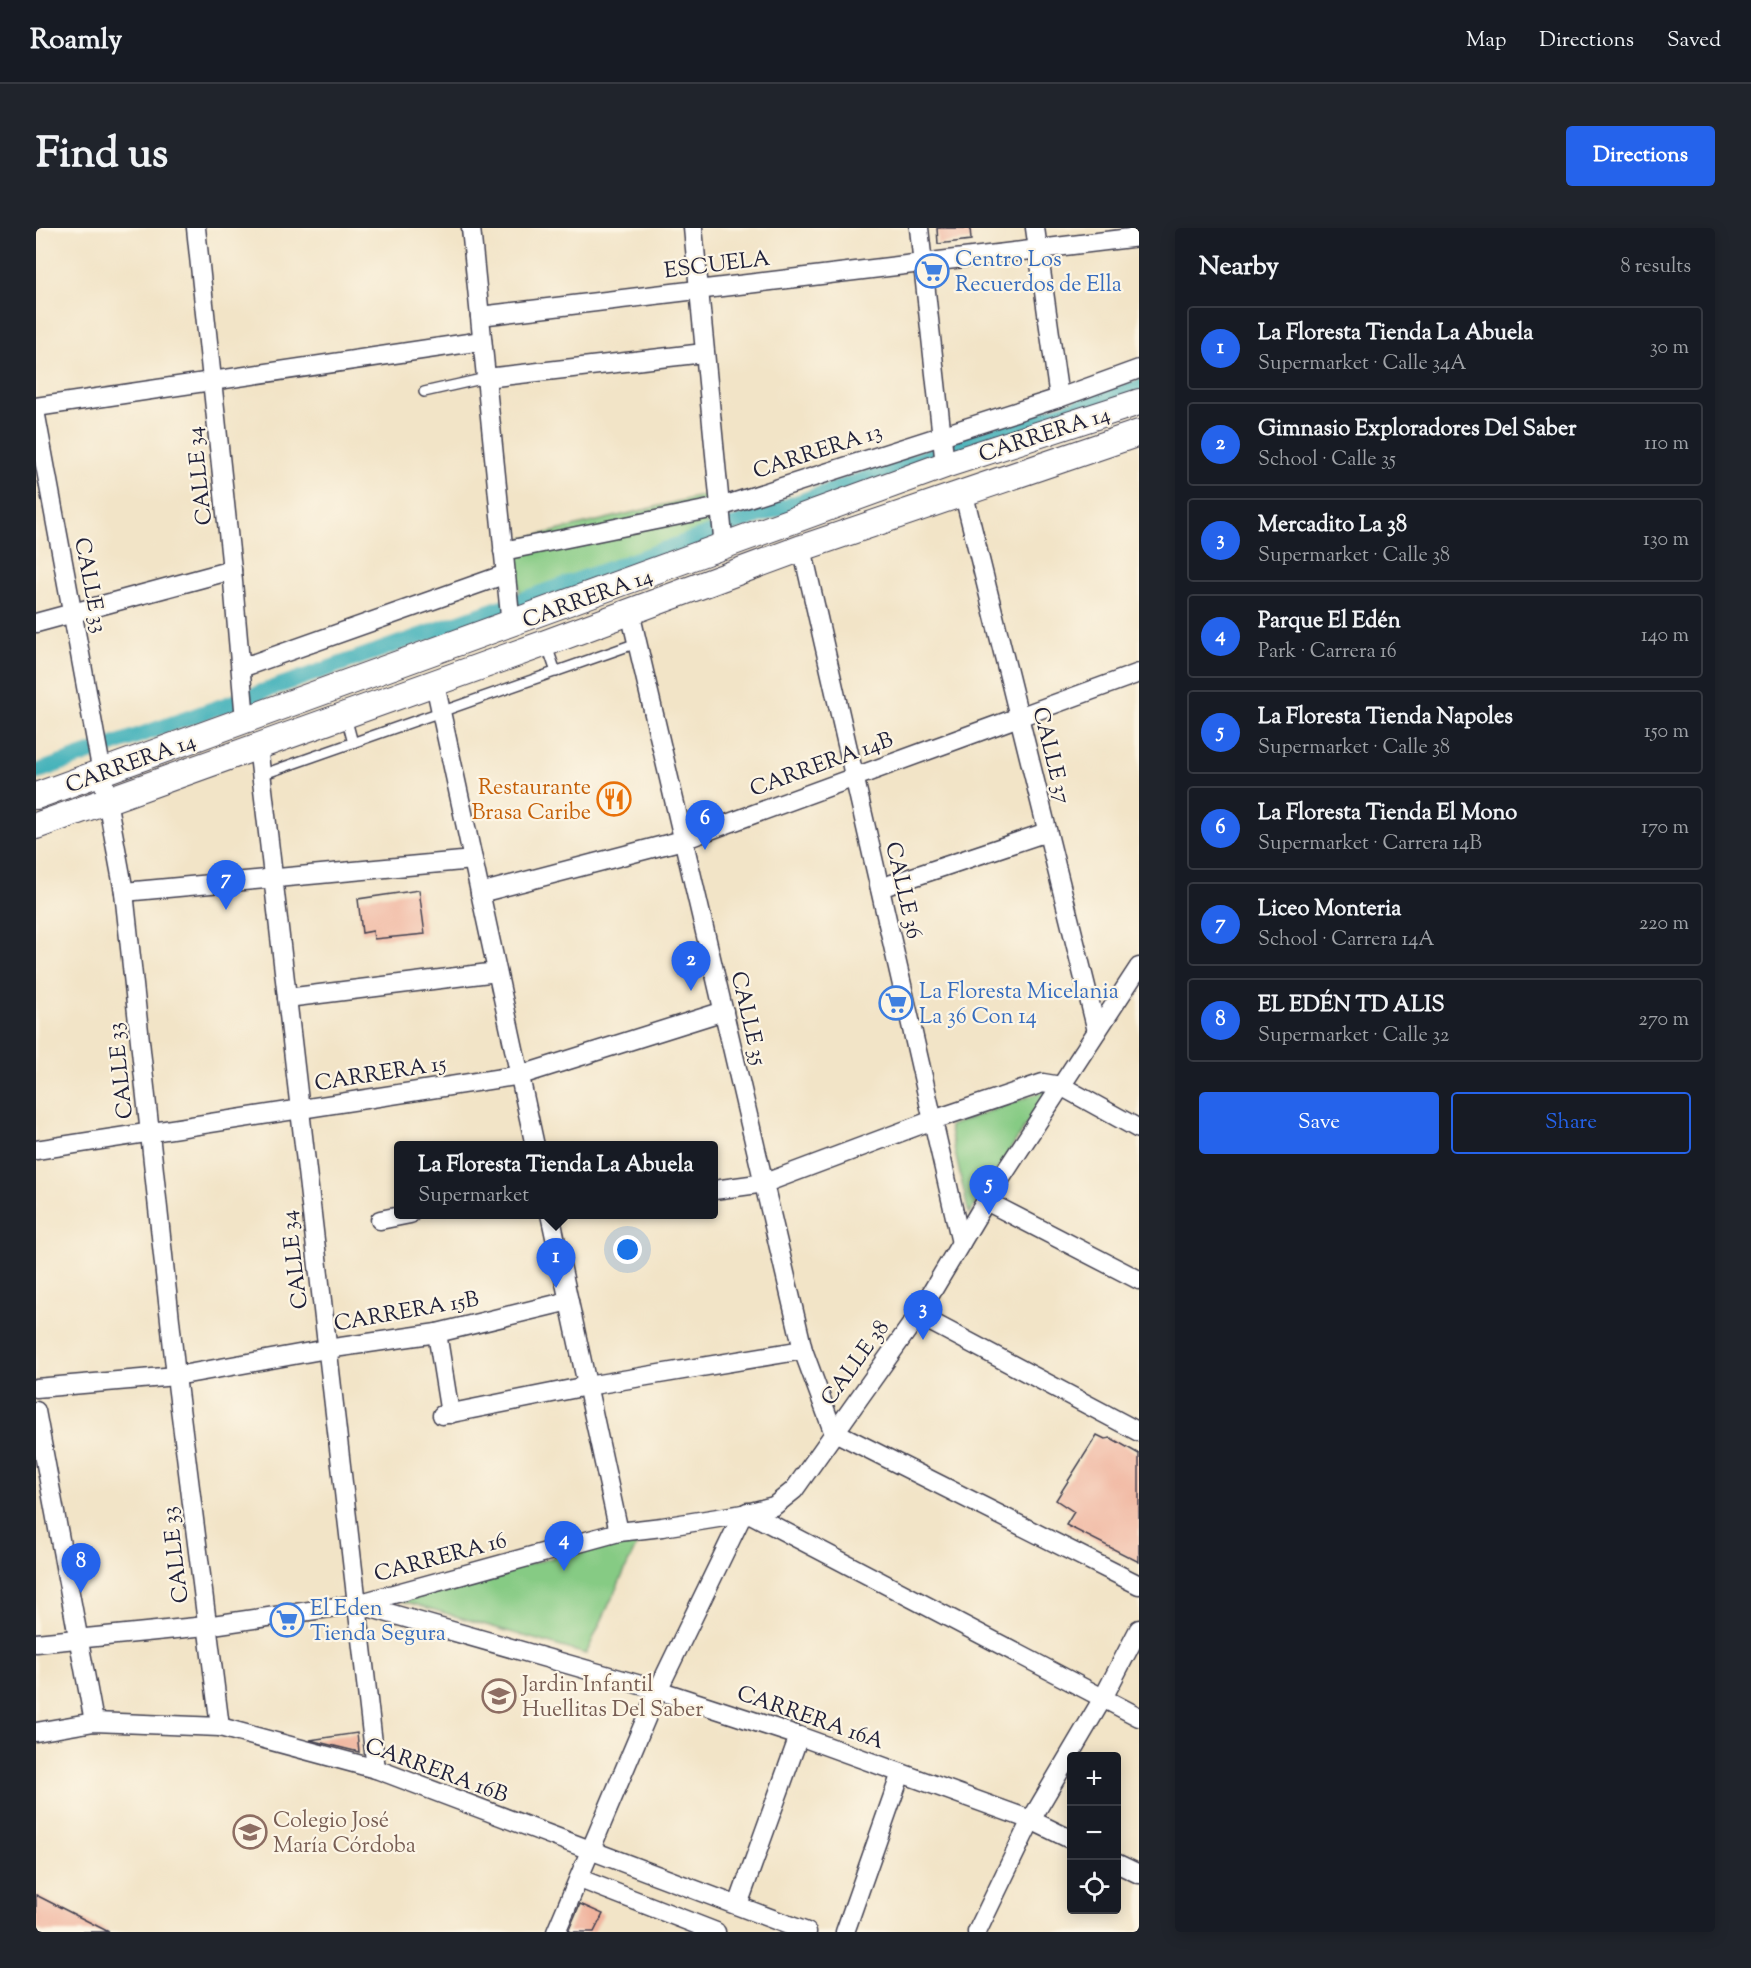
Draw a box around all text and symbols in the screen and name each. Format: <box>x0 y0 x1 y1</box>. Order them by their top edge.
text: Roamly <box>30 21 122 61</box>
text: Map <box>1466 26 1506 56</box>
text: Directions <box>1539 26 1634 56</box>
text: Saved <box>1667 26 1721 56</box>
text: Find us <box>36 126 168 186</box>
button: Directions <box>1566 126 1715 186</box>
street label: ESCUELA <box>663 244 772 288</box>
place label: Centro Los Recuerdos de Ella <box>955 245 1122 302</box>
text: Nearby <box>1199 249 1279 286</box>
supermarket icon: Centro Los Recuerdos de Ella <box>914 253 950 289</box>
text: 8 results <box>1620 253 1691 282</box>
text: La Floresta Tienda La Abuela <box>1258 318 1533 350</box>
text: 1 <box>1217 334 1224 363</box>
text: 30 m <box>1650 334 1689 363</box>
text: Supermarket · Calle 34A <box>1258 350 1466 379</box>
street label: CARRERA 14 <box>975 400 1115 472</box>
text: Gimnasio Exploradores Del Saber <box>1258 414 1576 446</box>
street label: CARRERA 13 <box>749 417 887 489</box>
street label: CALLE 34 <box>180 425 222 527</box>
text: 2 <box>1216 430 1225 459</box>
text: 110 m <box>1644 430 1689 459</box>
text: School · Calle 35 <box>1258 446 1396 475</box>
text: Mercadito La 38 <box>1258 510 1407 542</box>
text: 3 <box>1216 526 1225 555</box>
text: 130 m <box>1643 526 1689 555</box>
street label: CALLE 33 <box>64 535 114 636</box>
text: Supermarket · Calle 38 <box>1258 542 1450 571</box>
street label: CARRERA 14 <box>518 561 658 638</box>
text: Parque El Edén <box>1258 606 1401 638</box>
text: 4 <box>1215 622 1226 651</box>
text: 140 m <box>1641 622 1689 651</box>
text: Park · Carrera 16 <box>1258 638 1397 667</box>
text: La Floresta Tienda Napoles <box>1258 702 1513 734</box>
street label: CALLE 37 <box>1023 704 1078 808</box>
text: 5 <box>1217 718 1224 747</box>
text: 150 m <box>1644 718 1689 747</box>
street label: CARRERA 14B <box>746 725 898 807</box>
street label: CARRERA 14 <box>61 726 201 803</box>
text: Supermarket · Calle 38 <box>1258 734 1450 763</box>
place label: Restaurante Brasa Caribe <box>471 773 591 830</box>
restaurant icon: Restaurante Brasa Caribe <box>596 781 632 817</box>
text: La Floresta Tienda El Mono <box>1258 798 1517 830</box>
pin: 6 <box>686 800 724 850</box>
text: 6 <box>1216 814 1225 843</box>
text: 170 m <box>1641 814 1689 843</box>
text: Supermarket · Carrera 14B <box>1258 830 1482 859</box>
street label: CALLE 36 <box>875 839 929 942</box>
pin: 7 <box>206 860 246 910</box>
text: Liceo Monteria <box>1258 894 1401 926</box>
text: 7 <box>1215 910 1226 939</box>
text: 220 m <box>1639 910 1689 939</box>
text: School · Carrera 14A <box>1258 926 1435 955</box>
pin: 2 <box>672 942 710 991</box>
street label: CALLE 35 <box>721 969 774 1069</box>
place label: La Floresta Micelania La 36 Con 14 <box>919 977 1119 1034</box>
supermarket icon: La Floresta Micelania La 36 Con 14 <box>878 985 914 1021</box>
text: EL EDÉN TD ALIS <box>1258 990 1445 1022</box>
text: 8 <box>1216 1006 1226 1035</box>
text: 270 m <box>1639 1006 1689 1035</box>
street label: CALLE 33 <box>101 1021 143 1121</box>
text: Supermarket · Calle 32 <box>1258 1022 1449 1051</box>
street label: CARRERA 15 <box>312 1049 449 1101</box>
button: Save <box>1199 1092 1439 1154</box>
button: Share <box>1451 1092 1691 1154</box>
popup <box>394 1141 718 1219</box>
text: La Floresta Tienda La Abuela <box>418 1150 694 1182</box>
pin: 5 <box>970 1166 1008 1215</box>
text: Supermarket <box>418 1182 529 1211</box>
street label: CALLE 34 <box>274 1208 318 1311</box>
your location <box>613 1235 642 1264</box>
pin: 1 <box>536 1238 576 1288</box>
street label: CARRERA 15B <box>331 1284 482 1341</box>
pin: 3 <box>904 1290 942 1340</box>
street label: CALLE 38 <box>814 1314 898 1413</box>
street label: CALLE 33 <box>155 1505 199 1605</box>
pin: 4 <box>544 1522 584 1571</box>
street label: CARRERA 16 <box>371 1526 511 1592</box>
pin: 8 <box>62 1544 100 1593</box>
place label: El Eden Tienda Segura <box>310 1594 446 1651</box>
supermarket icon: El Eden Tienda Segura <box>269 1602 305 1638</box>
place label: Jardin Infantil Huellitas Del Saber <box>521 1670 704 1727</box>
school or university icon: Jardin Infantil Huellitas Del Saber <box>481 1678 517 1714</box>
street label: CARRERA 16A <box>732 1679 888 1759</box>
street label: CARRERA 16B <box>360 1731 512 1813</box>
map controls <box>1067 1752 1121 1914</box>
button: + <box>1067 1752 1121 1806</box>
place label: Colegio José María Córdoba <box>273 1806 416 1863</box>
button: − <box>1067 1806 1121 1860</box>
school or university icon: Colegio José María Córdoba <box>232 1814 268 1850</box>
button: locate <box>1067 1860 1121 1914</box>

